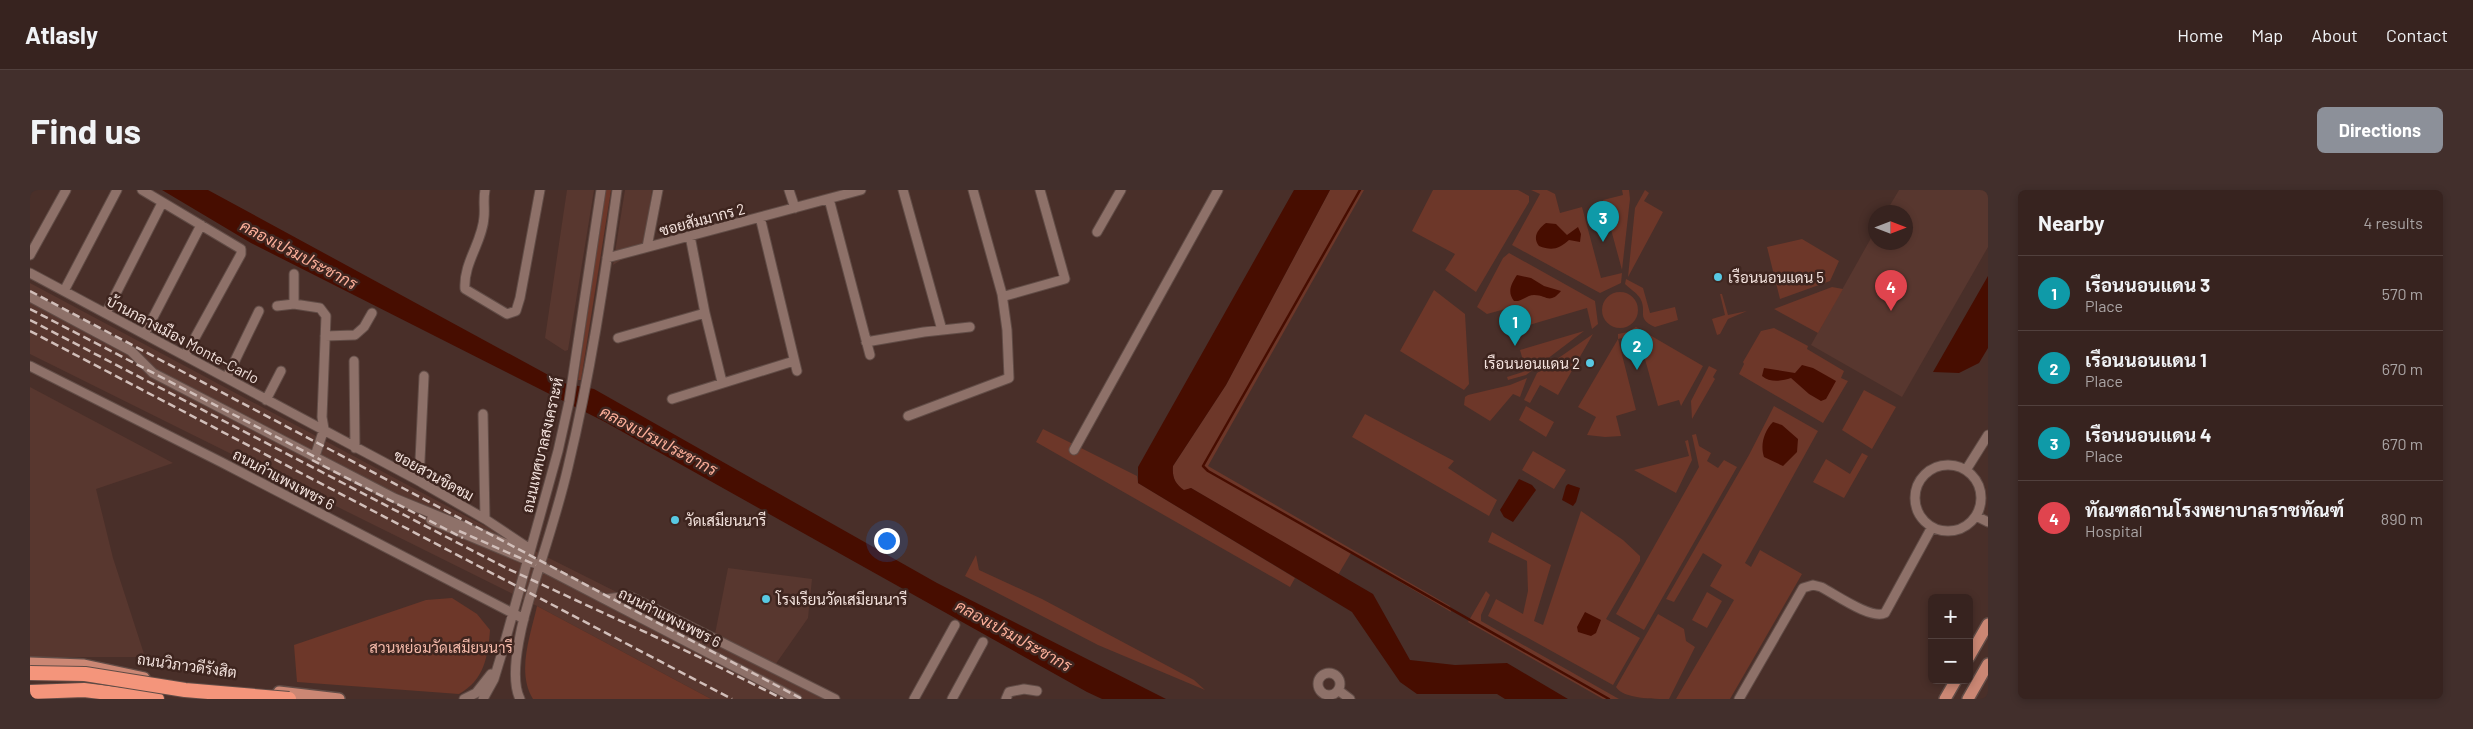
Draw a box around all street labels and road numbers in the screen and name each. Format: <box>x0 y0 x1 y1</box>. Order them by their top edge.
street label: ซอยสัมมากร 2 <box>657 199 747 239</box>
street label: บ้านกลางเมือง Monte-Carlo <box>104 291 262 387</box>
street label: ถนนเทศบาลสงเคราะห์ <box>518 376 566 514</box>
street label: ถนนกำแพงเพชร 6 <box>230 445 338 513</box>
street label: ซอยสวนชิดชม <box>391 446 477 504</box>
street label: ถนนกำแพงเพชร 6 <box>616 583 724 651</box>
street label: ถนนวิภาวดีรังสิต <box>136 649 238 681</box>

